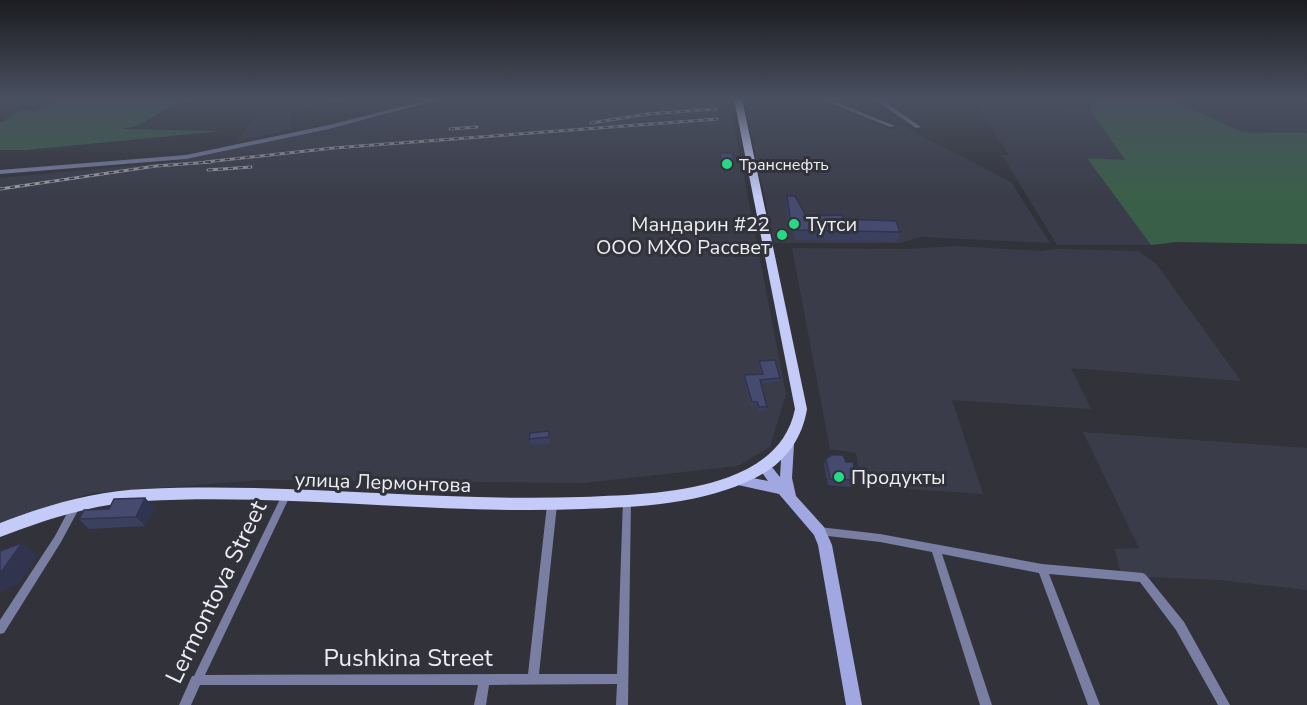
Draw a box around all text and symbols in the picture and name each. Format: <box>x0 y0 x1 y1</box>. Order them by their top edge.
place label: Транснефть <box>739 154 829 176</box>
marker: Транснефть <box>720 157 734 171</box>
place label: Мандарин #22 ООО МХО Рассвет <box>596 211 770 261</box>
place label: Тутси <box>806 211 857 238</box>
marker: Тутси <box>787 217 801 231</box>
marker: Мандарин #22 ООО МХО Рассвет <box>775 228 789 242</box>
place label: Продукты <box>851 464 946 491</box>
street label: улица Лермонтова <box>294 466 472 499</box>
marker: Продукты <box>832 470 846 484</box>
street label: Lermontova Street <box>158 495 274 689</box>
street label: Pushkina Street <box>323 642 493 674</box>

